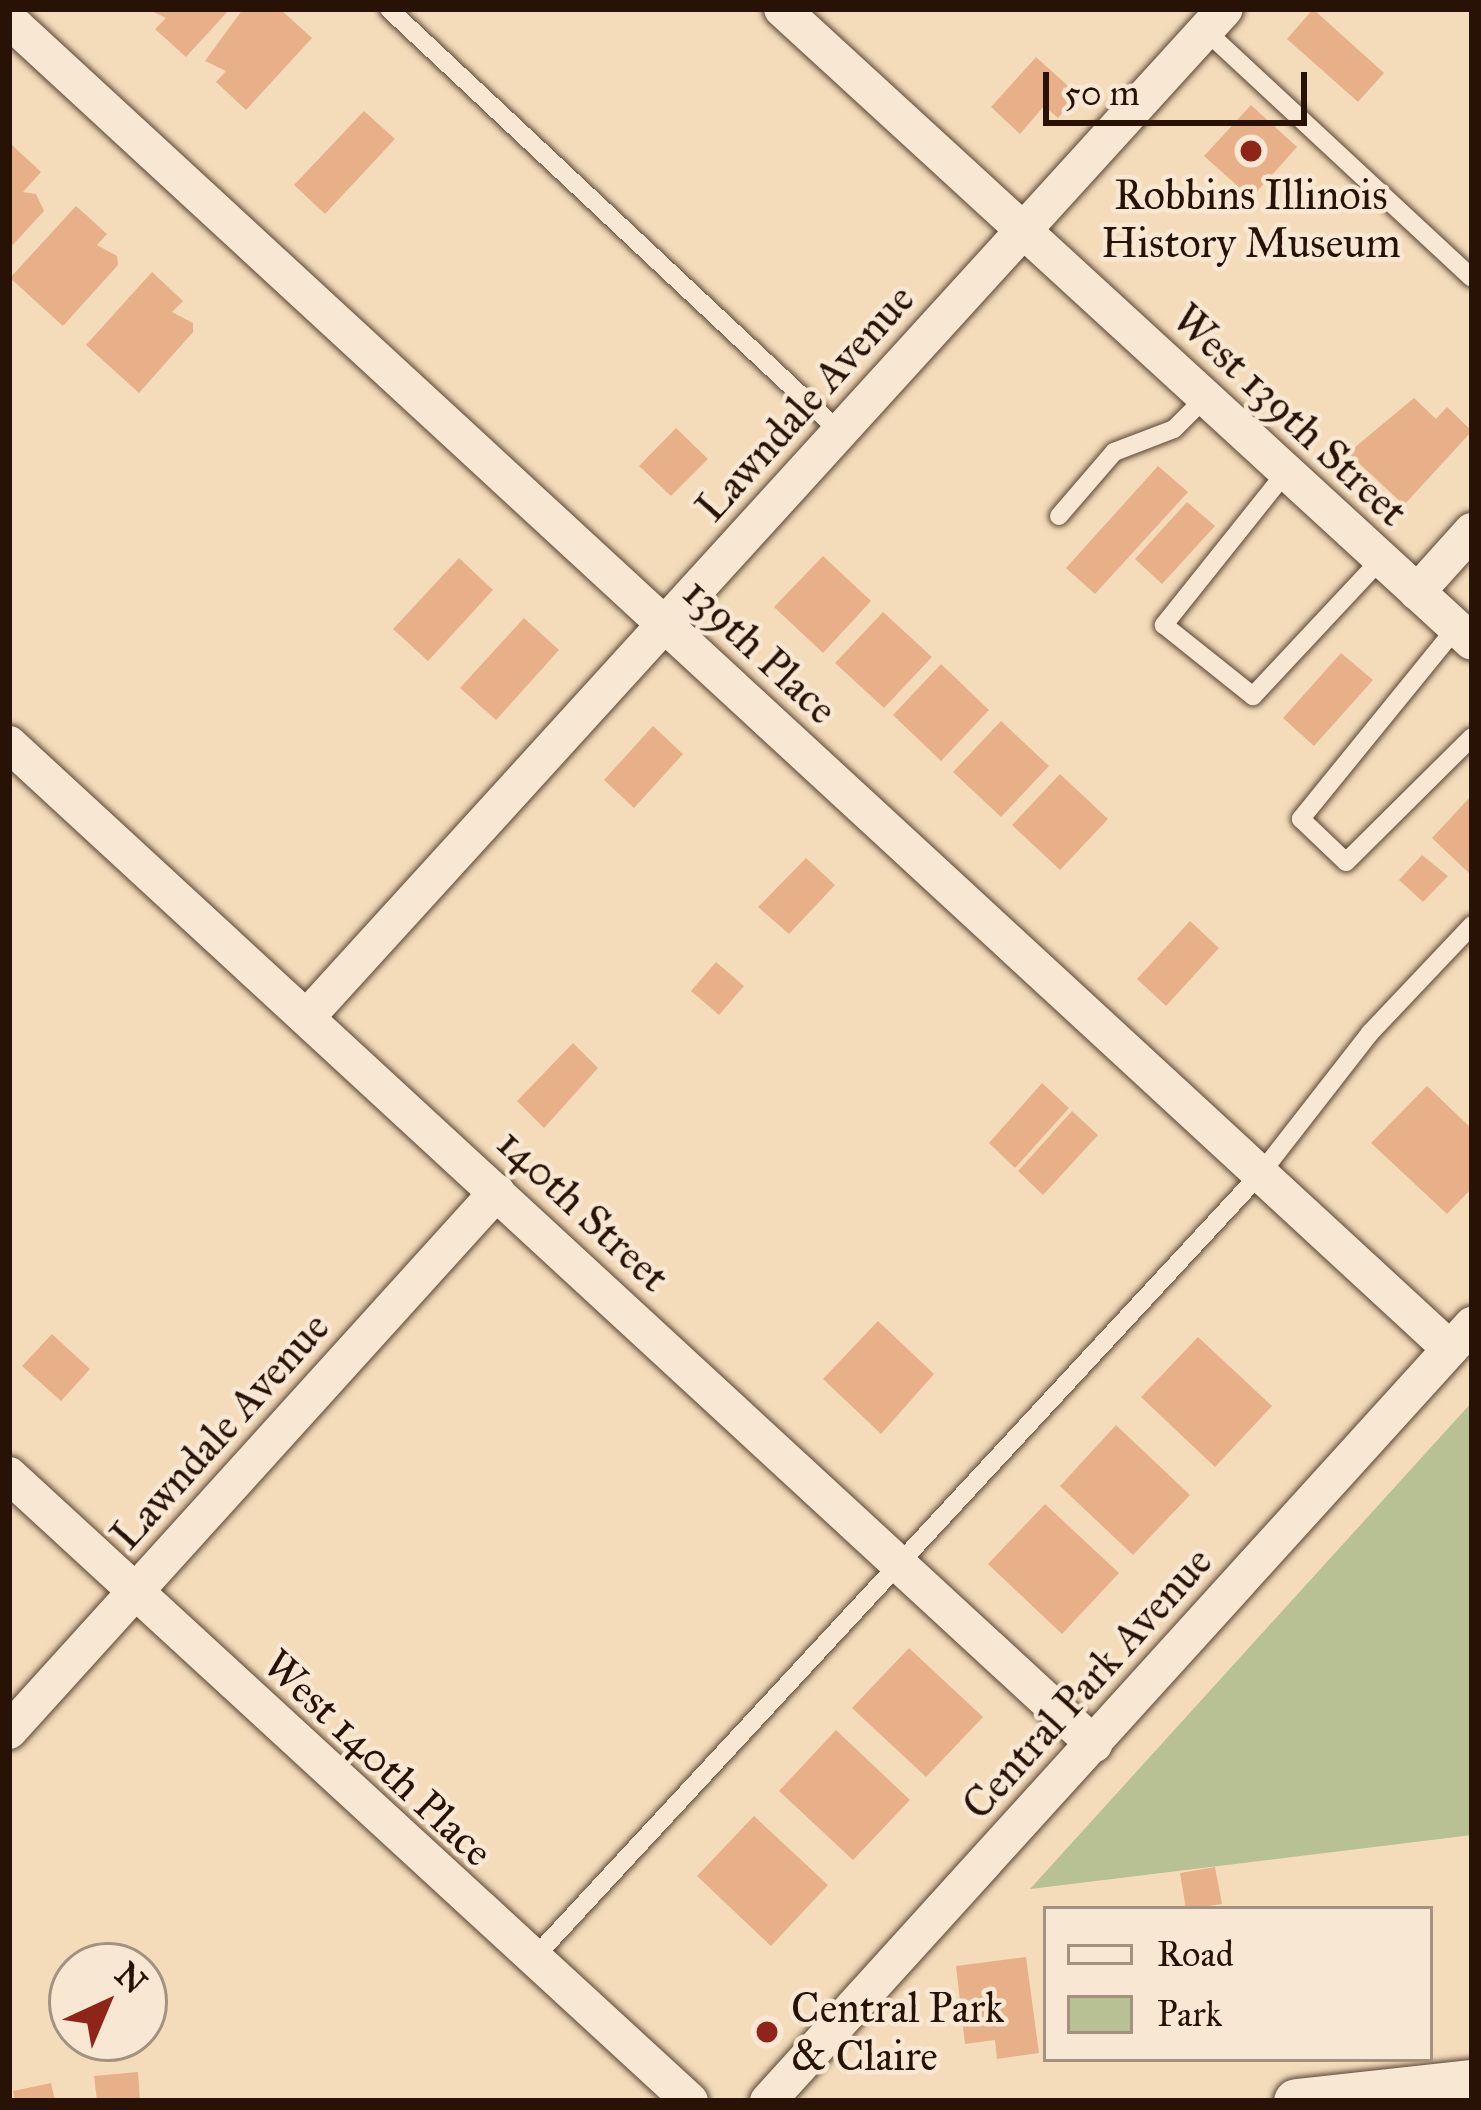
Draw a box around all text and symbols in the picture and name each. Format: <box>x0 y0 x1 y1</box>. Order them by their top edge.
scale bar <box>1049 48 1313 122</box>
text: 50 m <box>1064 71 1140 115</box>
marker: Robbins Illinois History Museum <box>1238 138 1264 164</box>
place label: Robbins Illinois History Museum <box>1101 170 1401 268</box>
street label: Lawndale Avenue <box>685 274 925 532</box>
street label: West 139th Street <box>1162 293 1418 537</box>
street label: 139th Place <box>673 567 847 735</box>
street label: 140th Street <box>487 1118 679 1302</box>
street label: Lawndale Avenue <box>100 1302 340 1560</box>
street label: Central Park Avenue <box>952 1537 1222 1829</box>
street label: West 140th Place <box>253 1639 503 1877</box>
legend <box>1043 1906 1433 2062</box>
text: Road <box>1157 1932 1234 1976</box>
north arrow <box>48 1942 168 2062</box>
text: N <box>107 1954 155 2002</box>
place label: Central Park & Claire <box>791 1983 1004 2082</box>
text: Park <box>1157 1992 1222 2036</box>
marker: Central Park & Claire <box>754 2019 780 2045</box>

